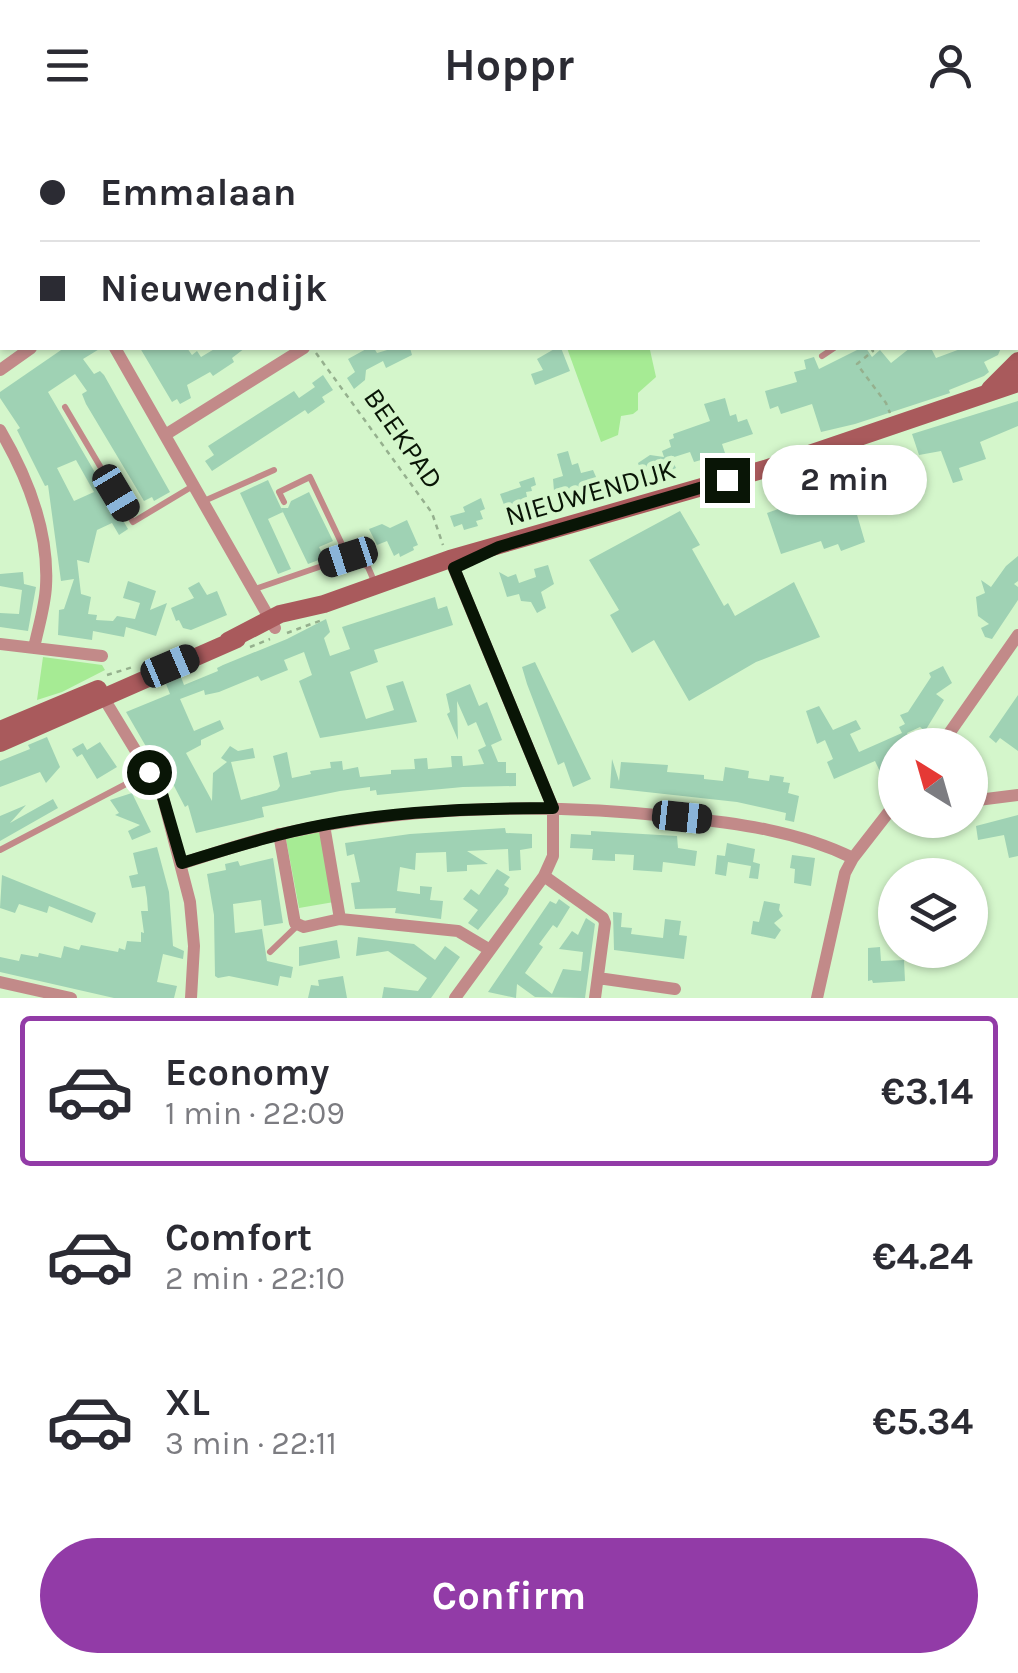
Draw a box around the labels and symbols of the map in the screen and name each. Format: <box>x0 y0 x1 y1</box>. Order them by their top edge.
street label: BEEKPAD <box>357 382 450 495</box>
callout: 2 min <box>762 445 927 515</box>
street label: NIEUWENDIJK <box>501 452 679 533</box>
route end <box>705 458 750 503</box>
car <box>88 460 144 526</box>
car <box>315 533 381 581</box>
car <box>137 640 203 692</box>
north arrow <box>878 728 988 838</box>
route start <box>127 750 172 795</box>
car <box>651 799 713 835</box>

